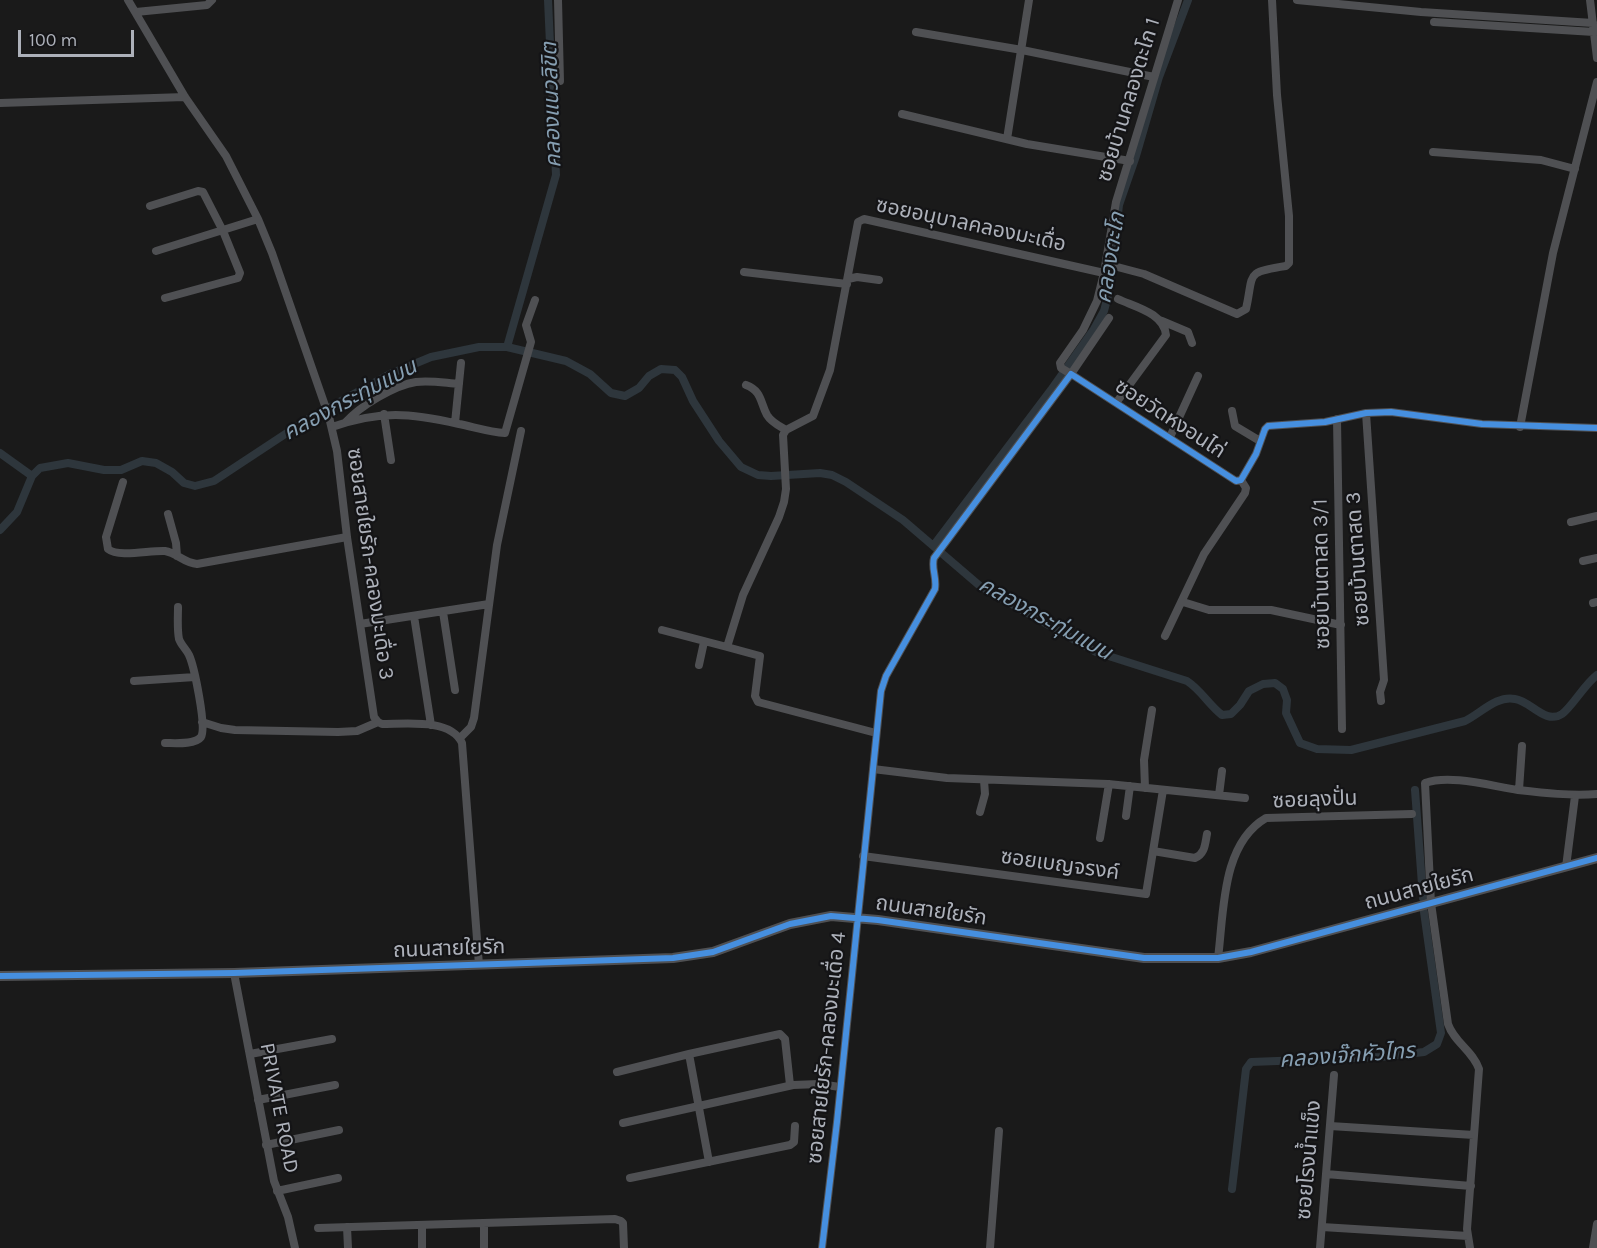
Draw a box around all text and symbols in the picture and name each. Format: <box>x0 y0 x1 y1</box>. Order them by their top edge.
street label: ซอยบ้านคลองตะโก 1 <box>1092 15 1166 185</box>
scale bar <box>21 18 136 56</box>
text: 100 m <box>29 29 77 51</box>
water label: คลองแนวลิขิต <box>537 42 567 168</box>
street label: ซอยอนุบาลคลองมะเดื่อ <box>874 193 1068 257</box>
water label: คลองตะโก <box>1091 211 1131 305</box>
water label: คลองกระทุ่มแบน <box>279 354 421 446</box>
street label: ซอยวัดหงอนไก่ <box>1110 374 1230 464</box>
street label: ซอยสายใยรัก-คลองมะเดื่อ 3 <box>341 446 399 682</box>
street label: ซอยบ้านตาสด 3 <box>1341 491 1375 627</box>
street label: ซอยบ้านตาสด 3/1 <box>1308 499 1336 649</box>
water label: คลองกระทุ่มแบน <box>974 572 1116 666</box>
street label: ซอยลุงปั่น <box>1272 786 1358 814</box>
street label: ซอยเบญจรงค์ <box>999 844 1121 886</box>
street label: ถนนสายใยรัก <box>1362 862 1476 916</box>
street label: ถนนสายใยรัก <box>874 891 988 931</box>
street label: ซอยสายใยรัก-คลองมะเดื่อ 4 <box>802 931 852 1165</box>
street label: ถนนสายใยรัก <box>393 934 505 964</box>
water label: คลองเจ๊กหัวไทร <box>1278 1038 1416 1074</box>
street label: PRIVATE ROAD <box>254 1041 304 1175</box>
street label: ซอยโรงน้ำแข็ง <box>1291 1099 1327 1221</box>

